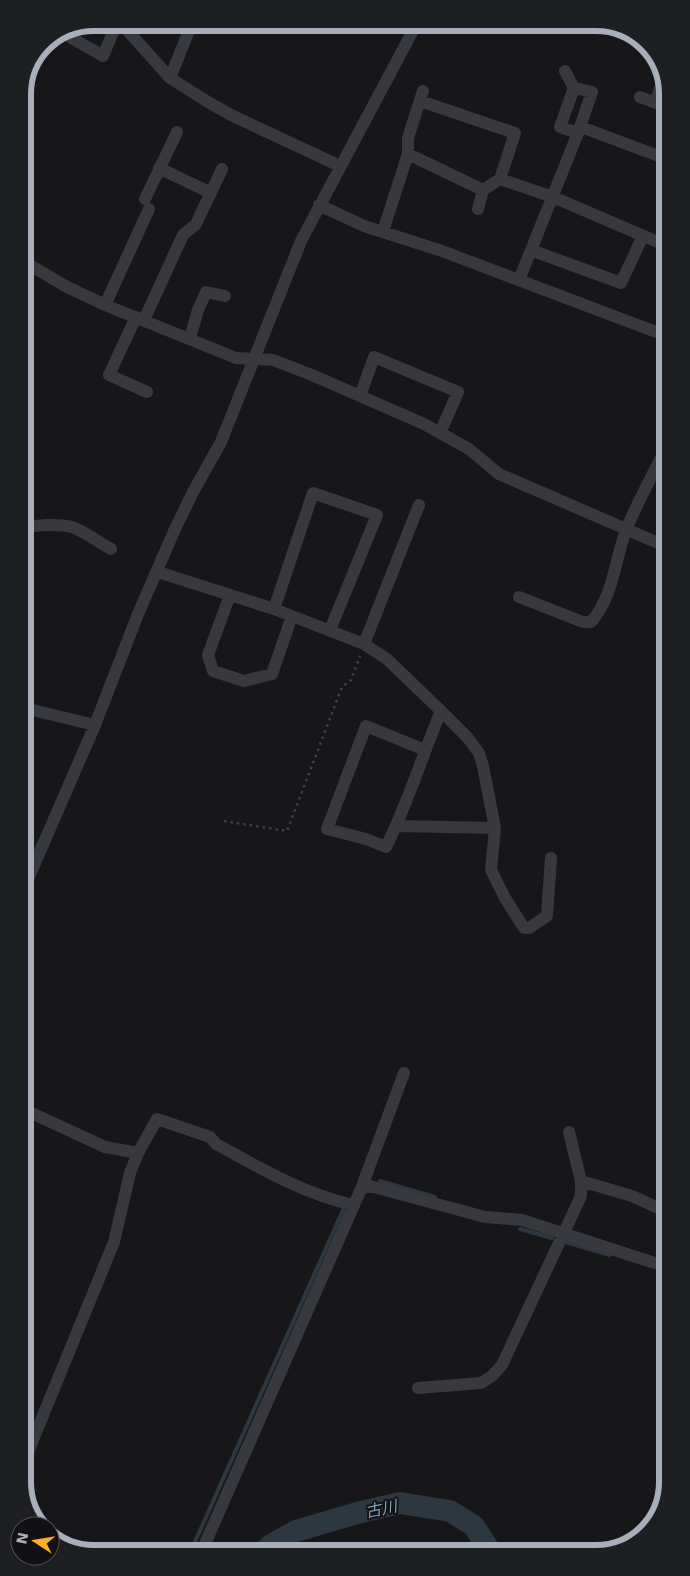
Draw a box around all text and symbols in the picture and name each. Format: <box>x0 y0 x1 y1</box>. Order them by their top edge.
water label: 古川 <box>363 1496 401 1522</box>
north arrow <box>10 1516 60 1566</box>
text: N <box>13 1531 31 1546</box>

